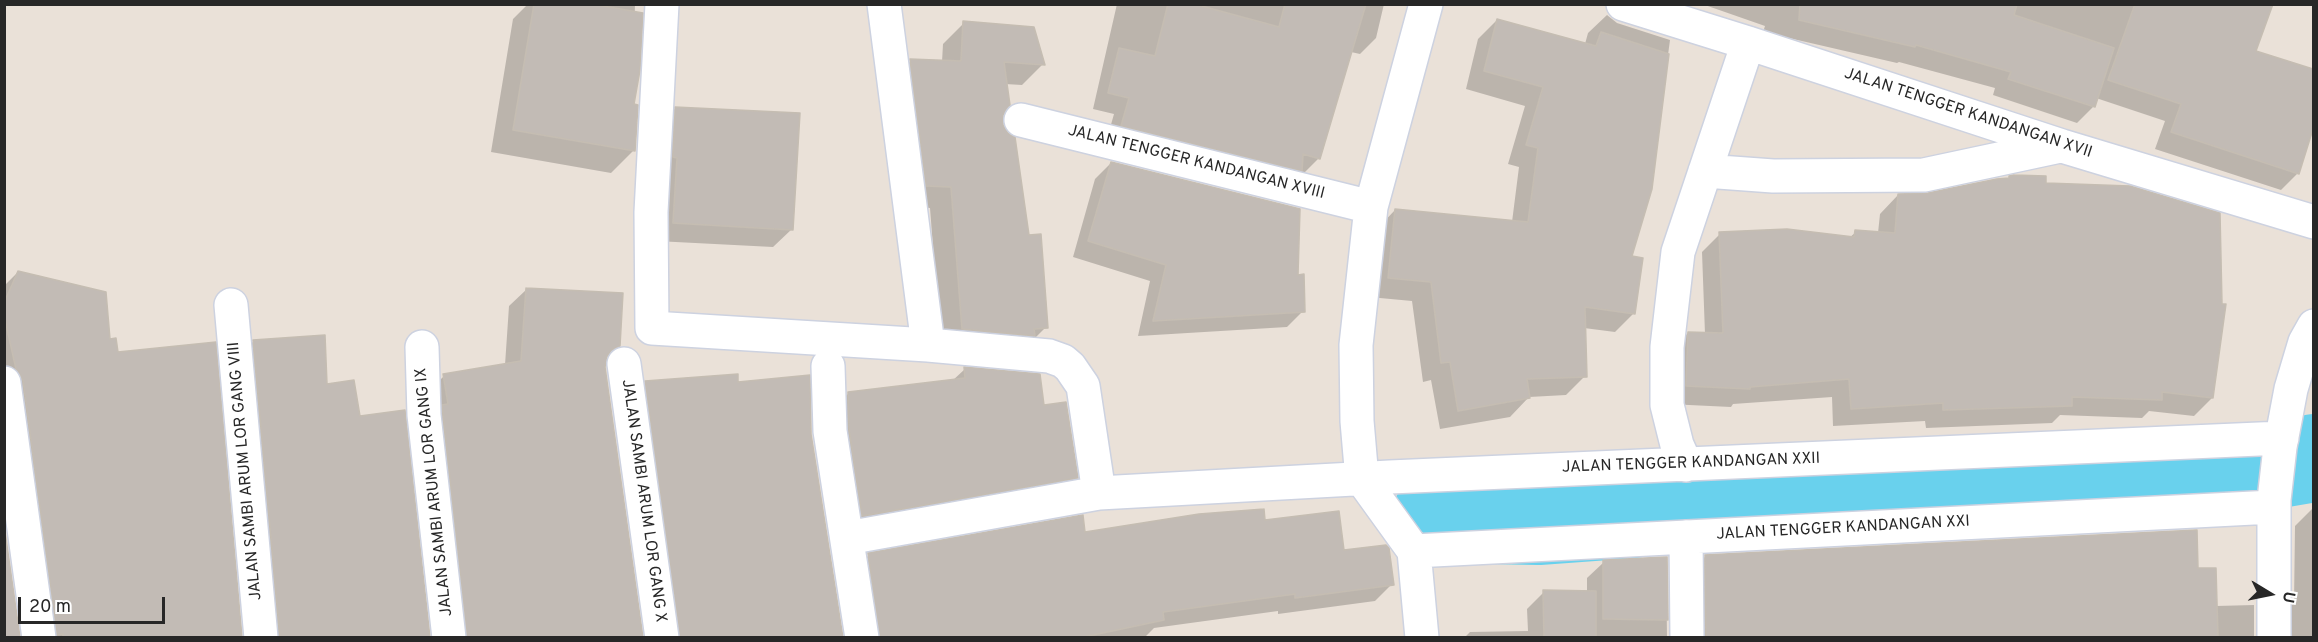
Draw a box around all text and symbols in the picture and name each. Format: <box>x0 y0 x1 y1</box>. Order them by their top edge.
street label: JALAN TENGGER KANDANGAN XVII <box>1842 65 2094 163</box>
street label: JALAN TENGGER KANDANGAN XVIII <box>1066 122 1326 204</box>
street label: JALAN SAMBI ARUM LOR GANG VIII <box>225 341 267 601</box>
street label: JALAN SAMBI ARUM LOR GANG IX <box>412 367 458 617</box>
street label: JALAN SAMBI ARUM LOR GANG X <box>616 378 670 624</box>
street label: JALAN TENGGER KANDANGAN XXII <box>1562 450 1820 478</box>
street label: JALAN TENGGER KANDANGAN XXI <box>1716 513 1970 545</box>
north arrow <box>2240 564 2300 624</box>
scale bar <box>21 585 168 623</box>
text: U <box>2277 590 2299 604</box>
text: 20 m <box>29 596 71 619</box>

